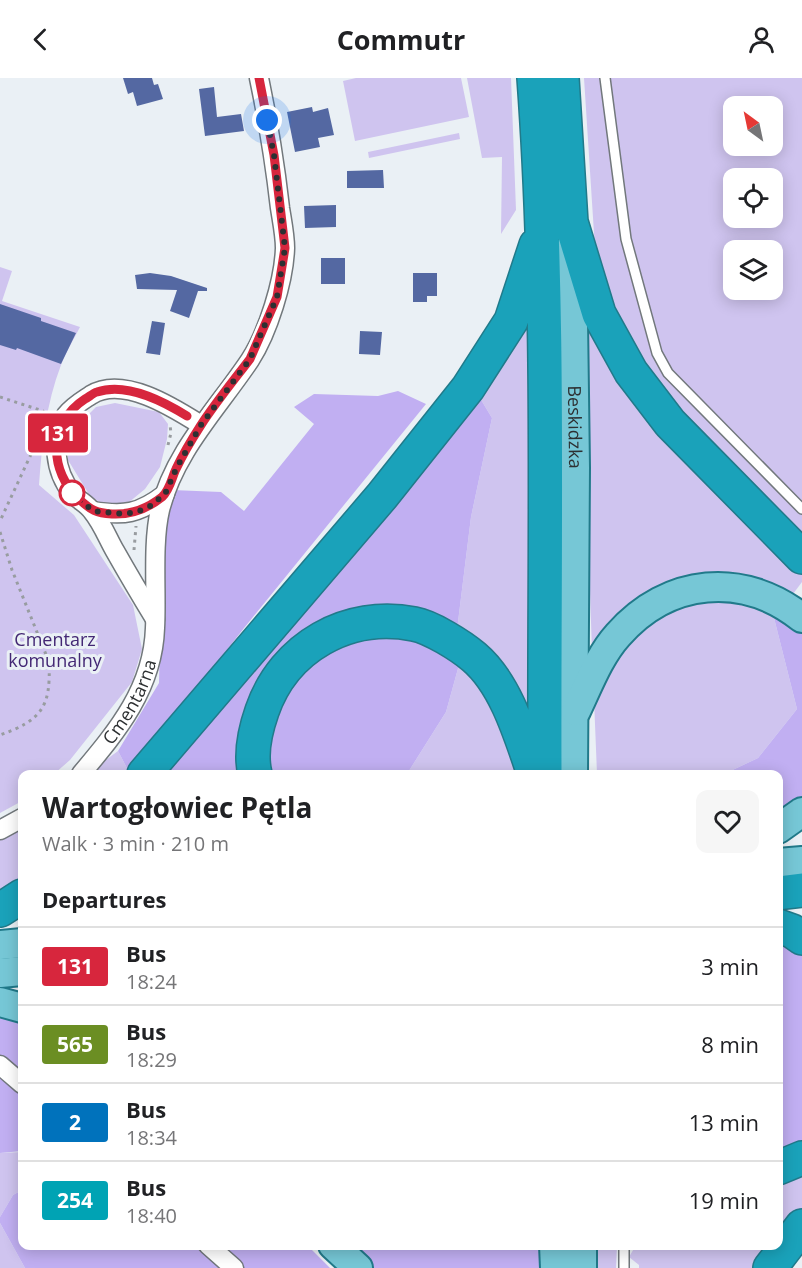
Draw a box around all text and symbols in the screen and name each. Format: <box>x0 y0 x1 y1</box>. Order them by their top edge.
text: Commutr <box>337 21 465 58</box>
icon: back <box>24 23 57 56</box>
icon: person <box>745 23 778 56</box>
north arrow <box>723 96 783 156</box>
map controls <box>723 96 783 300</box>
your location <box>252 105 282 135</box>
button: locate <box>723 168 783 228</box>
button: layers <box>723 240 783 300</box>
street label: Beskidzka <box>563 385 588 469</box>
line badge: 131 <box>23 414 92 452</box>
text: 131 <box>40 419 76 447</box>
unlabelled marker <box>59 480 85 506</box>
park label: Cmentarz komunalny <box>8 627 103 672</box>
street label: Cmentarna <box>97 656 161 749</box>
text: Wartogłowiec Pętla <box>42 788 312 826</box>
button: heart <box>696 790 759 853</box>
text: Walk · 3 min · 210 m <box>42 830 229 857</box>
text: Departures <box>42 884 166 914</box>
text: Bus <box>126 938 166 968</box>
text: 3 min <box>701 951 759 981</box>
text: 131 <box>57 952 93 980</box>
text: 18:24 <box>126 968 177 995</box>
text: Bus <box>126 1016 166 1046</box>
text: 8 min <box>701 1029 759 1059</box>
text: 565 <box>57 1030 93 1058</box>
text: 18:29 <box>126 1046 177 1073</box>
text: Bus <box>126 1094 166 1124</box>
text: 13 min <box>689 1107 759 1137</box>
text: 2 <box>69 1108 81 1136</box>
text: 18:34 <box>126 1124 177 1151</box>
text: Bus <box>126 1172 166 1202</box>
text: 19 min <box>689 1185 759 1215</box>
text: 254 <box>57 1186 93 1214</box>
text: 18:40 <box>126 1202 177 1229</box>

